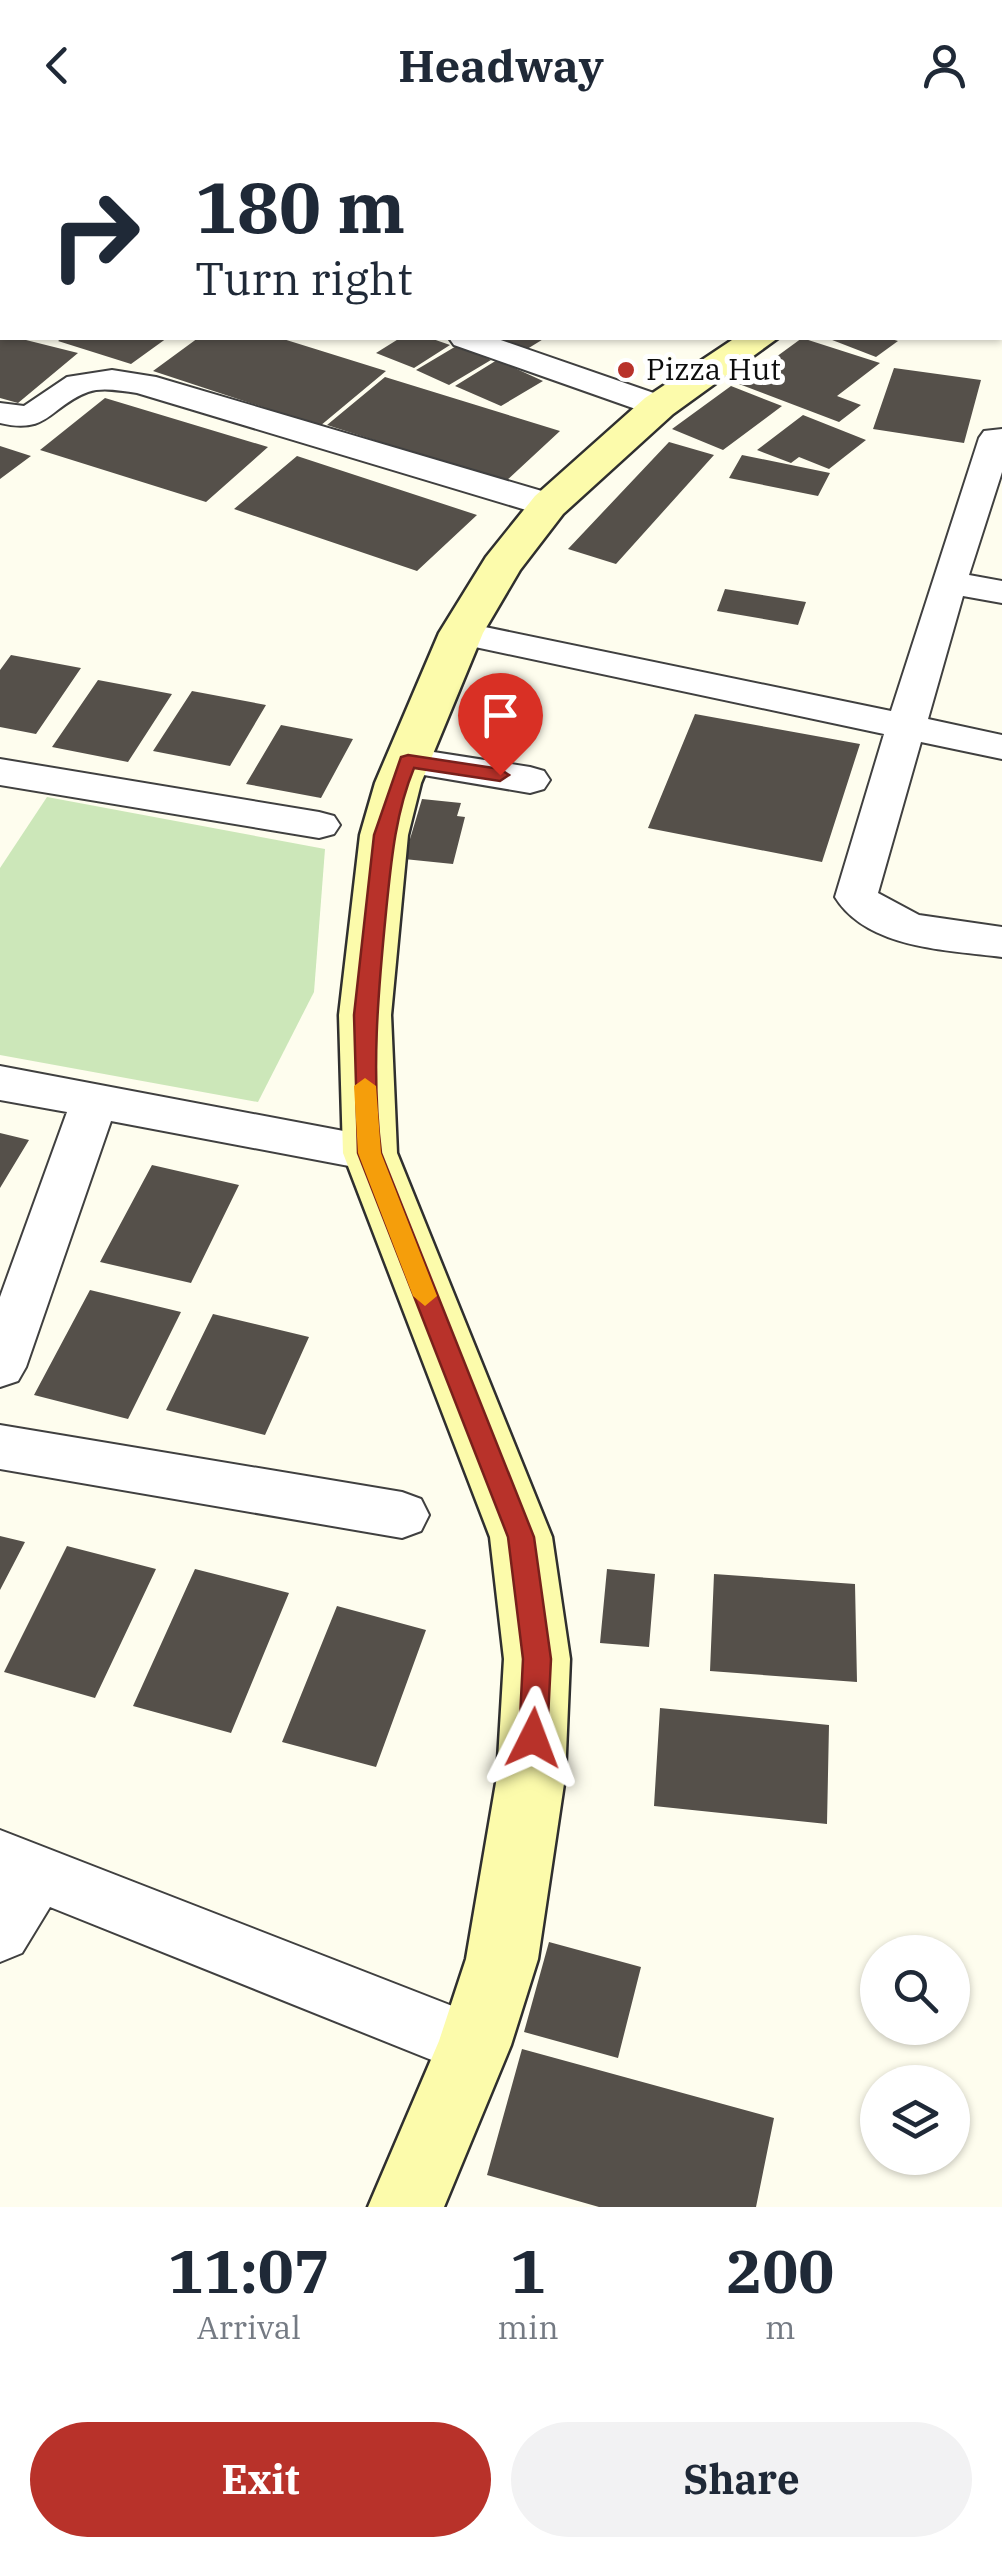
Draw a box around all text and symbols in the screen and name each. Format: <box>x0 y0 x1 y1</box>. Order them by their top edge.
text: Headway <box>398 36 604 94</box>
icon: back <box>30 38 85 93</box>
icon: person <box>917 38 972 93</box>
text: 180 m <box>195 161 405 252</box>
icon: right <box>30 170 160 300</box>
text: Turn right <box>195 249 413 307</box>
place label: Pizza Hut <box>646 349 781 388</box>
marker: Pizza Hut <box>615 359 637 381</box>
pin <box>458 673 543 776</box>
icon: arrive <box>473 688 528 743</box>
position arrow <box>481 1686 585 1790</box>
map controls <box>860 1935 970 2175</box>
button: search <box>860 1935 970 2045</box>
button: layers <box>860 2065 970 2175</box>
text: 11:07 <box>168 2231 330 2310</box>
text: 1 <box>510 2231 546 2310</box>
text: 200 <box>726 2231 834 2310</box>
text: Arrival <box>197 2306 301 2348</box>
text: min <box>498 2306 559 2348</box>
text: m <box>765 2306 796 2348</box>
button: Exit <box>30 2422 491 2537</box>
button: Share <box>511 2422 972 2537</box>

